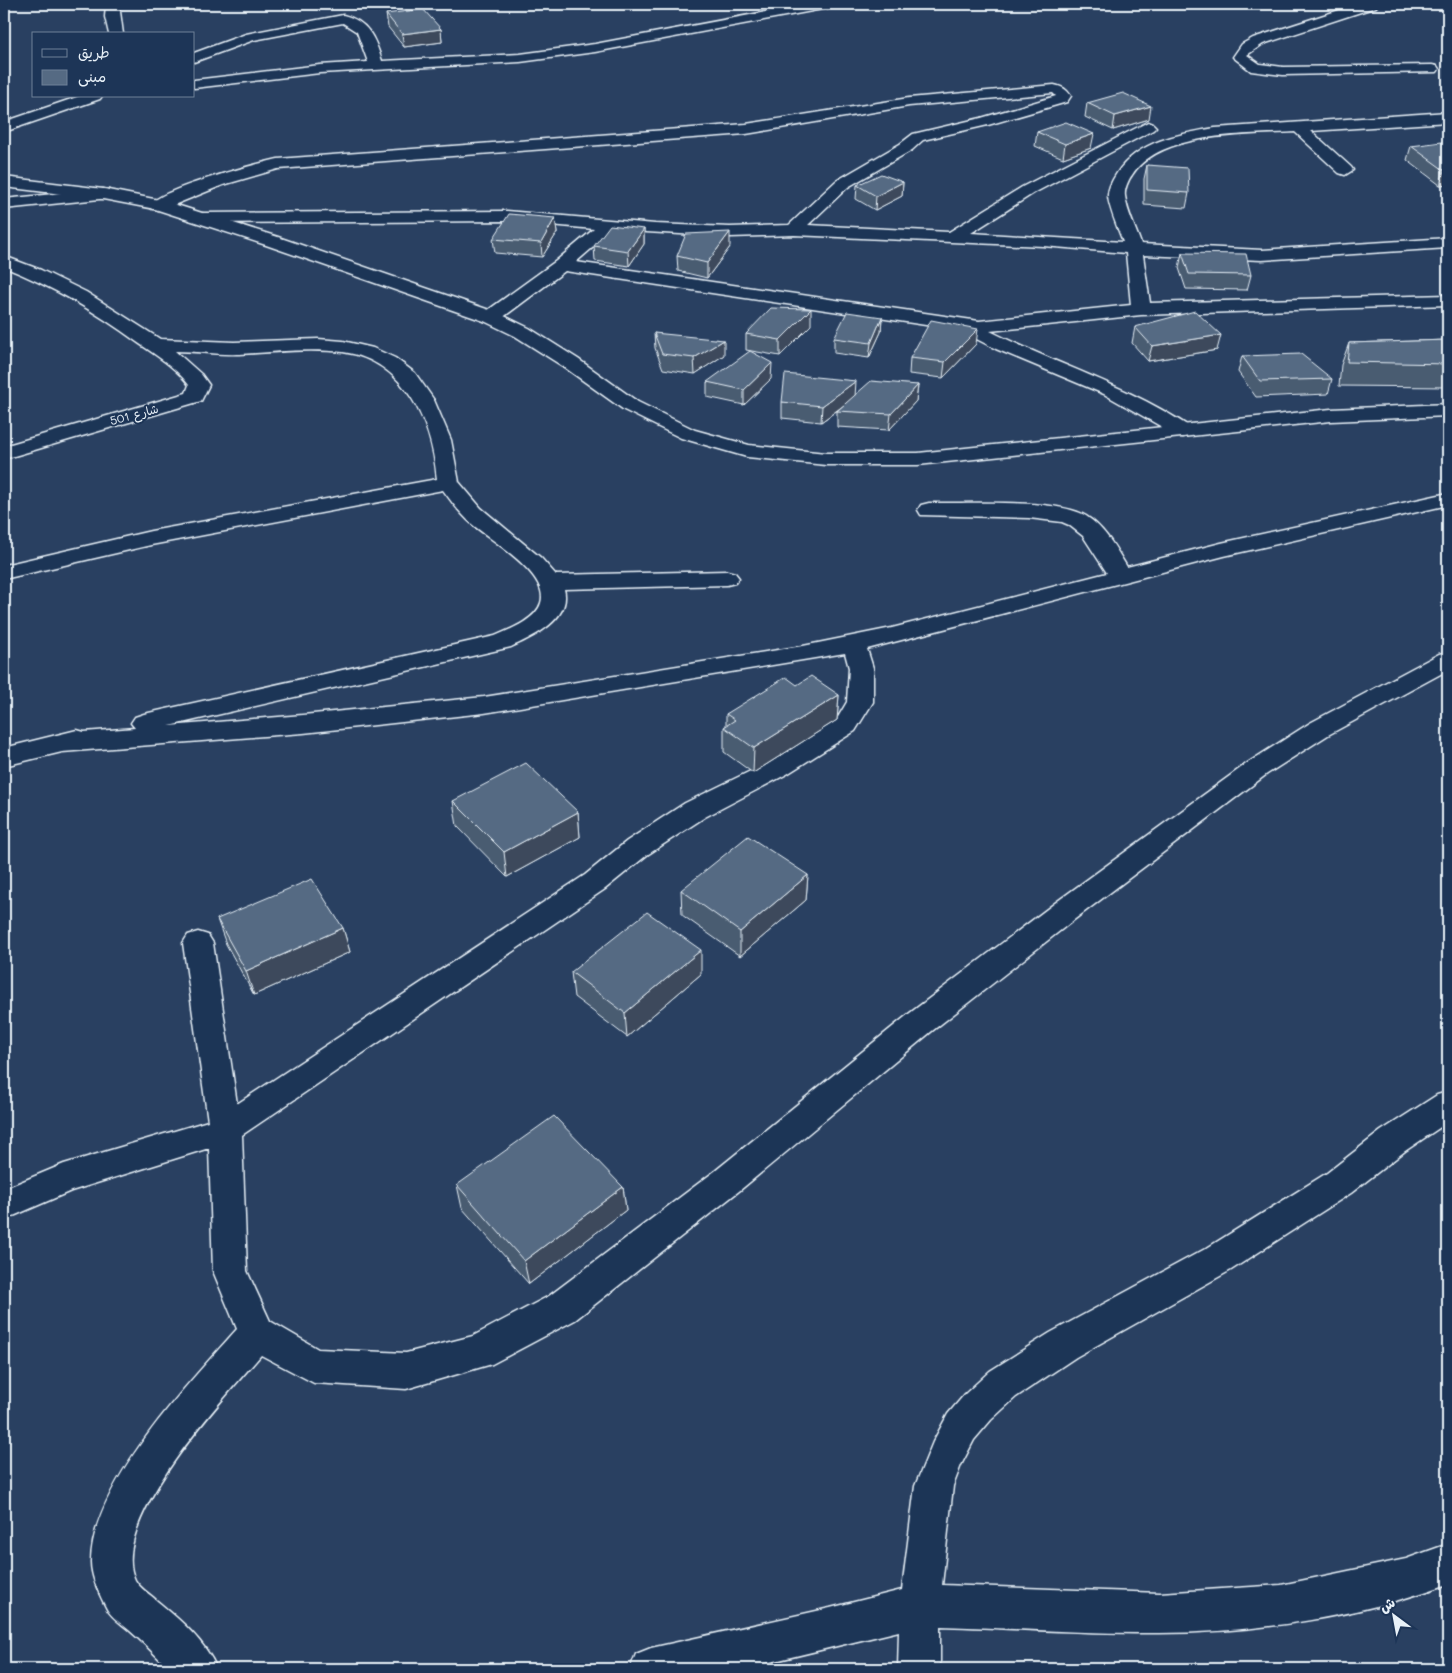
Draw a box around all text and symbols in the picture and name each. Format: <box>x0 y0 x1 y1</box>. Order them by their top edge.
legend <box>32 32 195 98</box>
text: طريق <box>78 42 110 62</box>
text: مبنى <box>78 66 106 87</box>
street label: شارع 501 <box>108 400 161 430</box>
north arrow <box>1370 1590 1420 1640</box>
text: ش <box>1375 1592 1398 1617</box>

